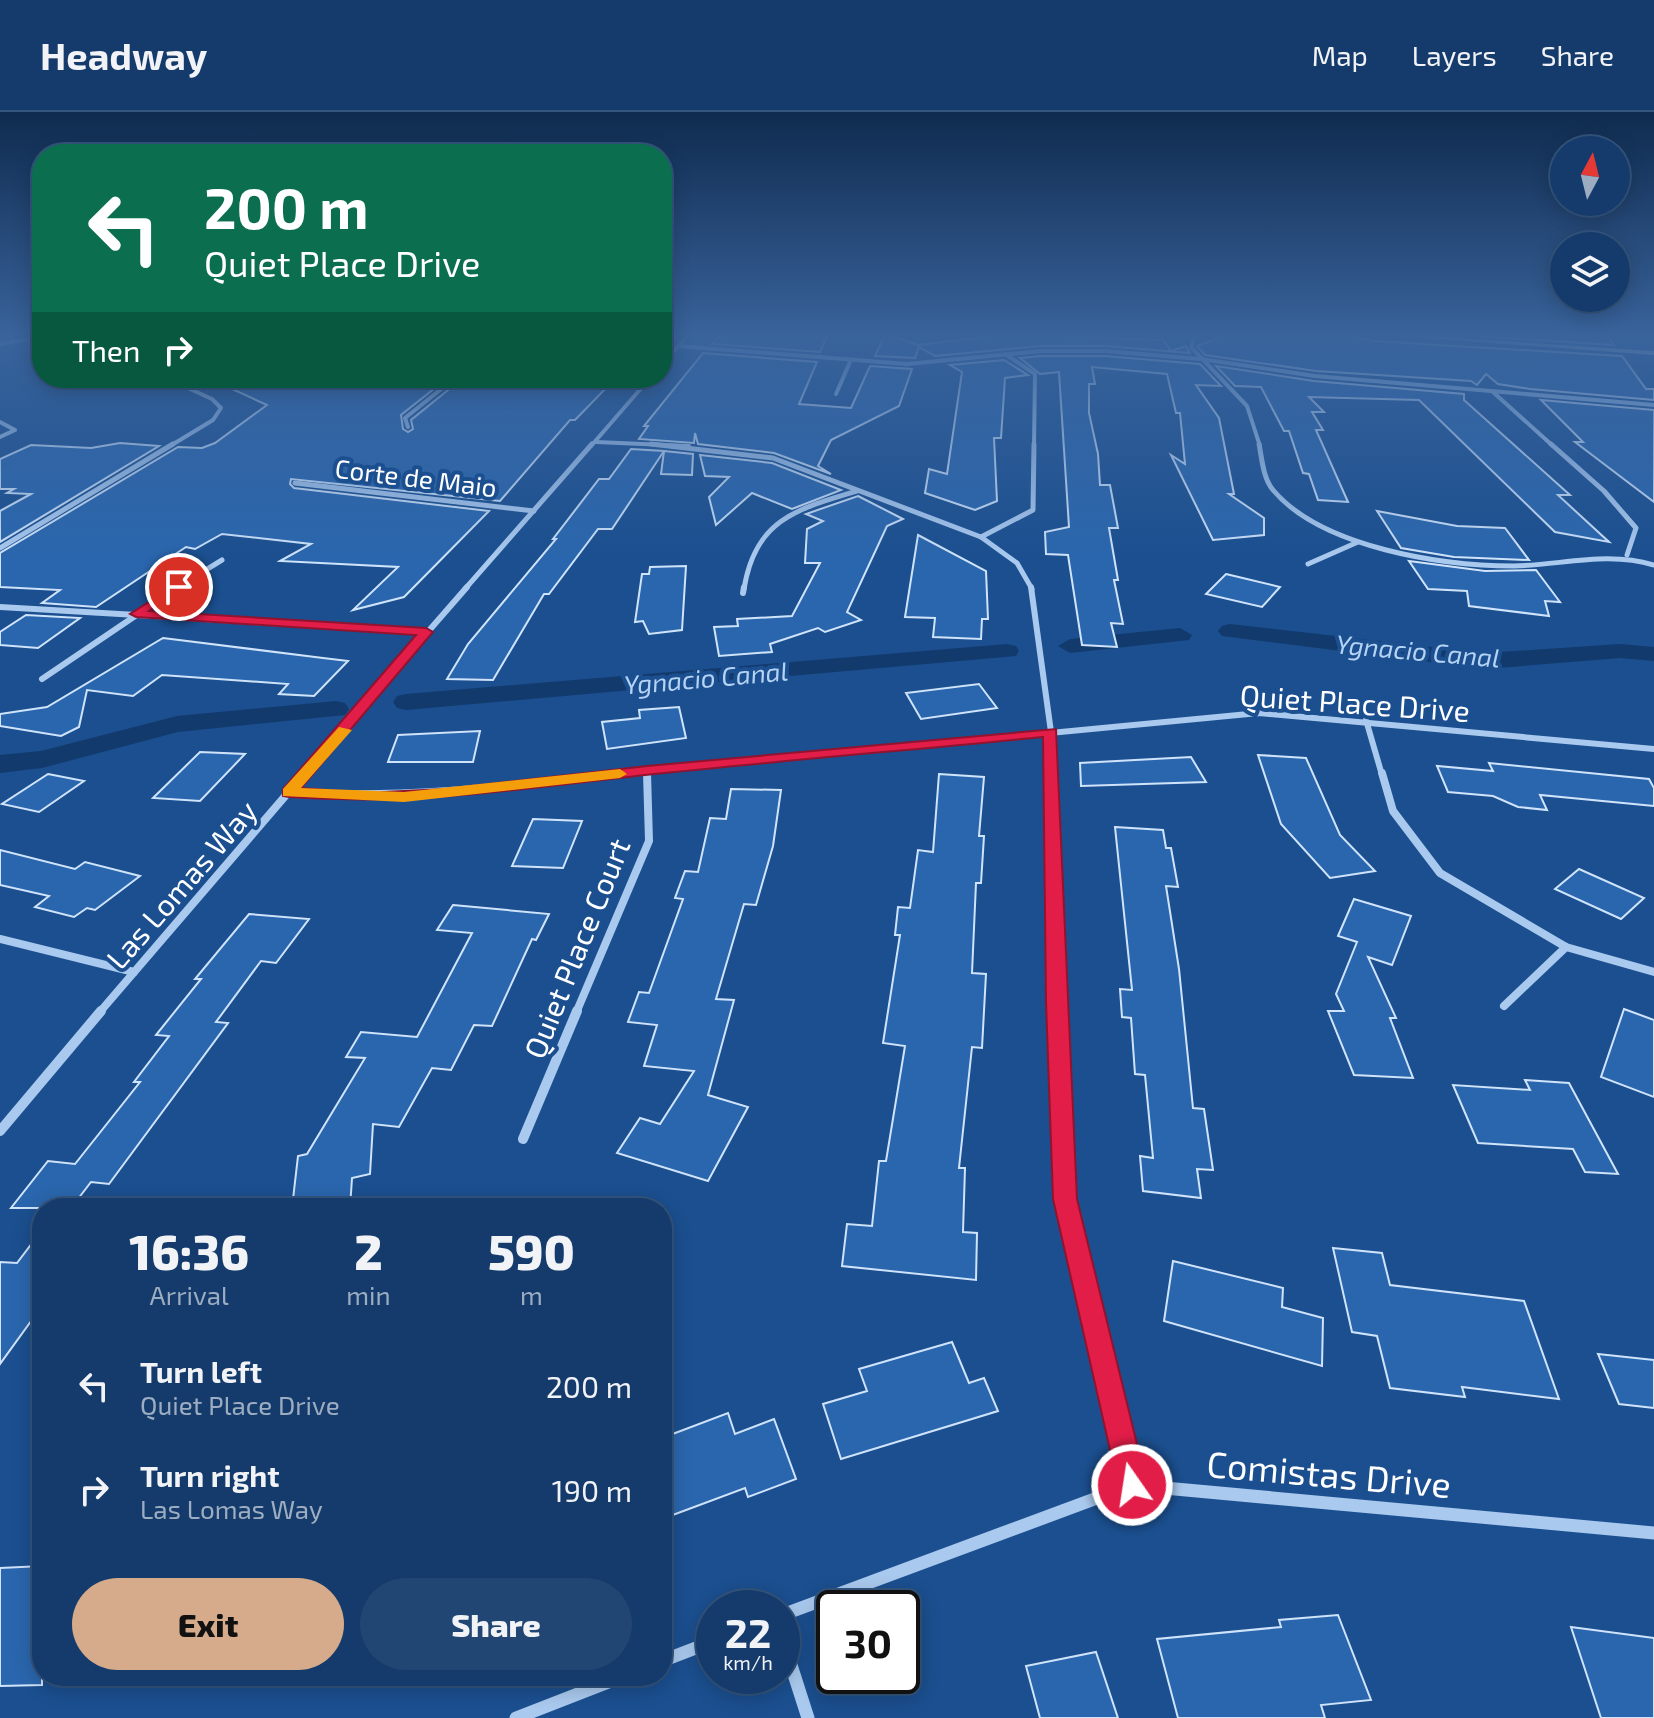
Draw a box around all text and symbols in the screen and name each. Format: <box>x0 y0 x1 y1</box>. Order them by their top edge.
text: Headway <box>40 32 207 78</box>
text: Map <box>1312 38 1368 72</box>
text: Layers <box>1412 38 1497 72</box>
text: Share <box>1541 38 1614 72</box>
north arrow <box>1550 136 1630 216</box>
map controls <box>1550 136 1630 312</box>
text: 200 m <box>204 173 369 240</box>
icon: left <box>72 176 176 280</box>
button: layers <box>1550 232 1630 312</box>
text: Quiet Place Drive <box>204 241 480 284</box>
icon: right <box>156 328 200 372</box>
text: Then <box>72 332 140 368</box>
street label: Corte de Maio <box>333 452 499 502</box>
pin <box>145 553 213 621</box>
icon: arrive <box>157 565 201 609</box>
water label: Ygnacio Canal <box>1335 627 1501 673</box>
water label: Ygnacio Canal <box>623 654 789 700</box>
street label: Quiet Place Drive <box>1239 676 1471 728</box>
street label: Las Lomas Way <box>98 793 264 975</box>
street label: Quiet Place Court <box>516 833 636 1063</box>
text: 16:36 <box>129 1222 249 1280</box>
text: 2 <box>354 1222 383 1280</box>
text: 590 <box>488 1222 575 1280</box>
text: Arrival <box>150 1279 229 1310</box>
text: min <box>346 1279 391 1310</box>
text: m <box>520 1279 543 1310</box>
text: Turn left <box>140 1353 262 1389</box>
icon: left <box>72 1364 116 1408</box>
text: 200 m <box>546 1368 632 1404</box>
text: Quiet Place Drive <box>140 1389 340 1420</box>
street label: Comistas Drive <box>1205 1441 1453 1505</box>
position arrow <box>1090 1443 1174 1527</box>
text: Turn right <box>140 1457 280 1493</box>
icon: right <box>72 1468 116 1512</box>
text: 190 m <box>552 1472 632 1508</box>
text: Las Lomas Way <box>140 1493 323 1524</box>
button: Exit <box>72 1578 344 1670</box>
button: Share <box>360 1578 632 1670</box>
speed limit sign: 30 <box>816 1590 920 1694</box>
text: 22 <box>725 1608 771 1656</box>
text: km/h <box>723 1650 773 1674</box>

